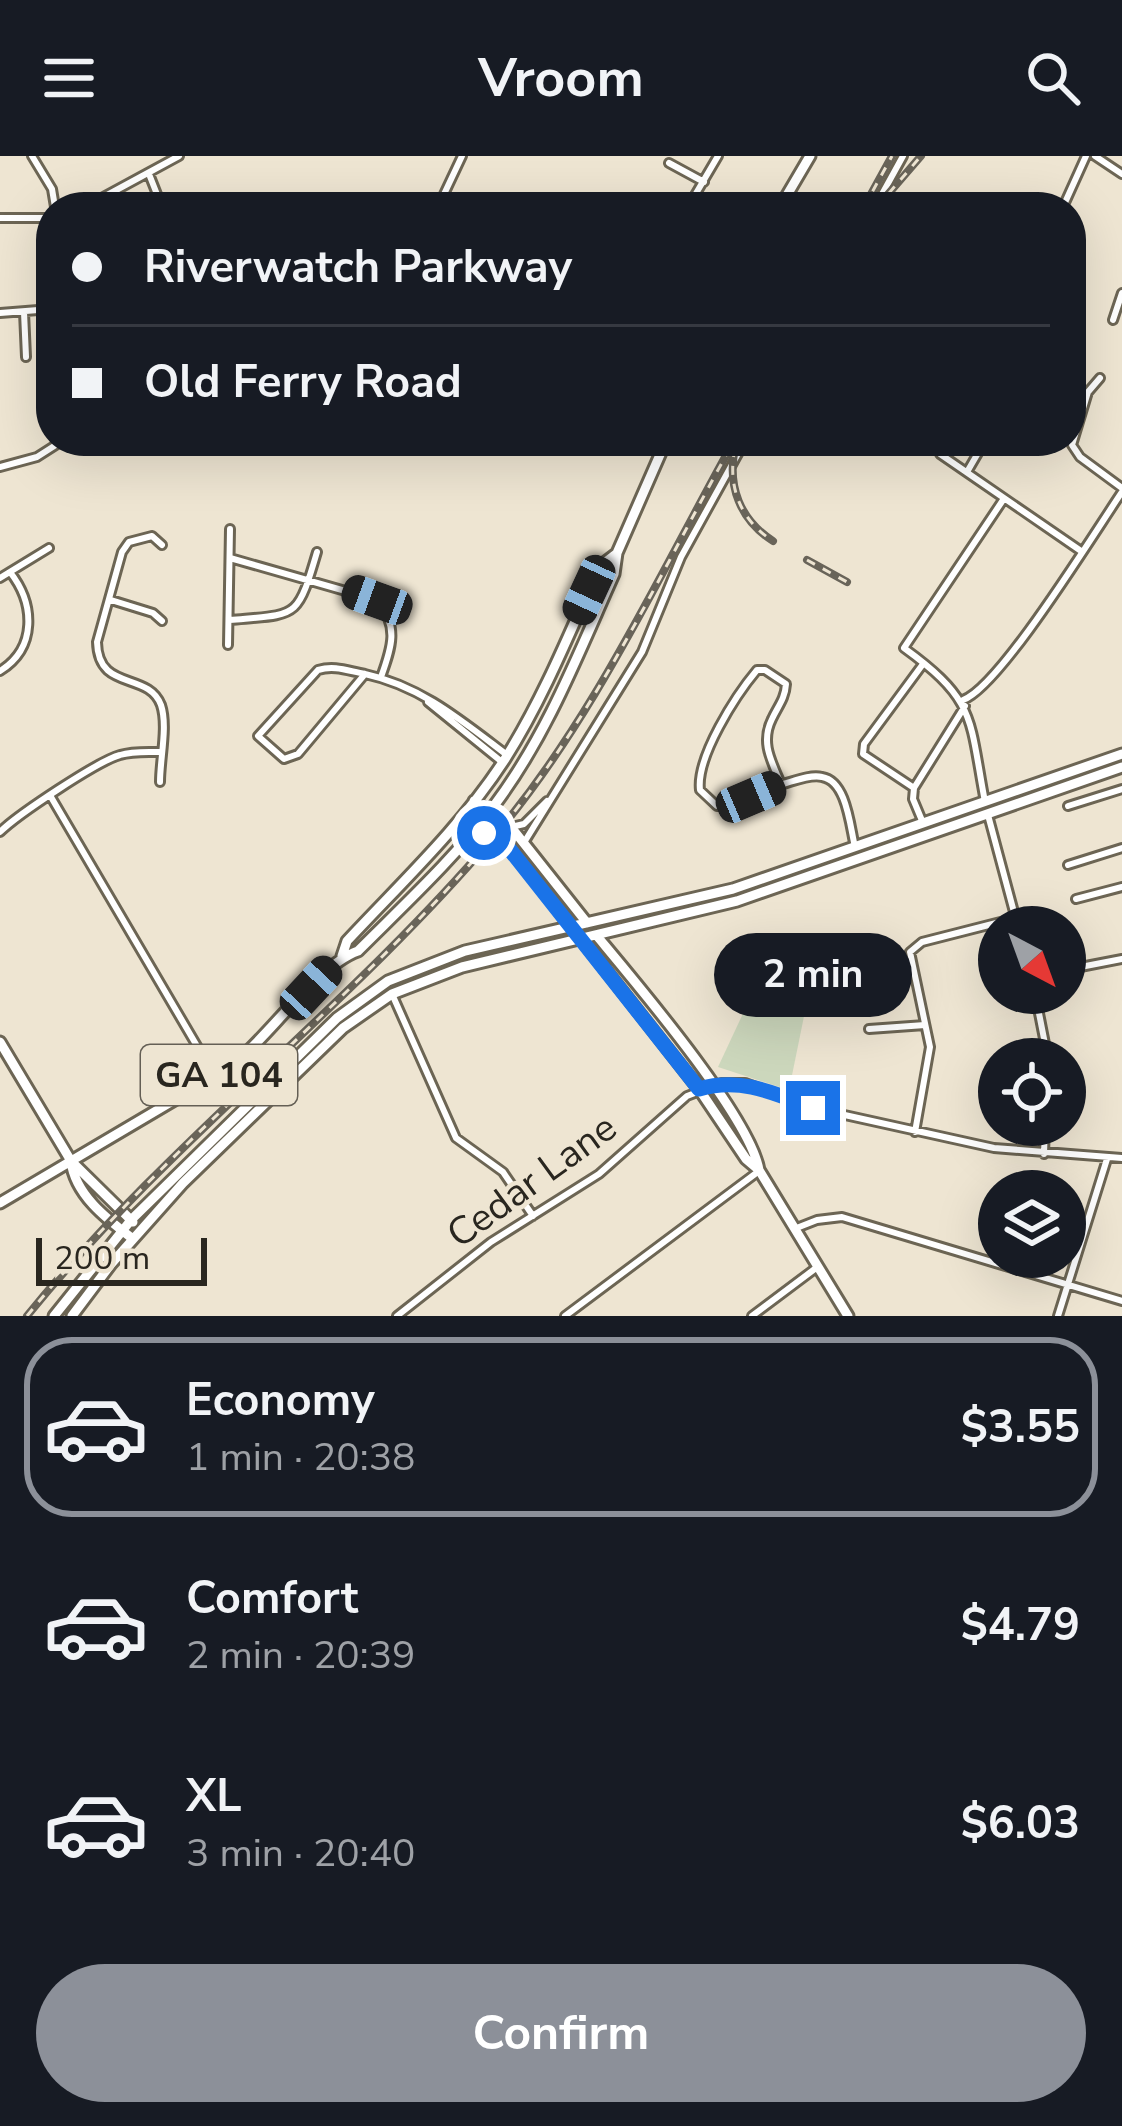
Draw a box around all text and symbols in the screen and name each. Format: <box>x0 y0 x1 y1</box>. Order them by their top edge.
text: Vroom <box>478 41 644 115</box>
icon: menu <box>36 45 102 111</box>
icon: search <box>1020 45 1086 111</box>
text: Riverwatch Parkway <box>144 237 572 298</box>
text: Old Ferry Road <box>144 352 462 413</box>
car <box>557 550 621 630</box>
car <box>337 571 417 629</box>
car <box>711 766 791 828</box>
route start <box>457 806 511 860</box>
north arrow <box>978 906 1086 1014</box>
map controls <box>978 906 1086 1278</box>
callout: 2 min <box>714 934 912 1018</box>
text: 2 min <box>763 948 863 1001</box>
car <box>273 949 349 1027</box>
button: locate <box>978 1038 1086 1146</box>
road number: GA 104 <box>141 1045 297 1105</box>
route end <box>786 1081 840 1135</box>
street label: Cedar Lane <box>436 1101 628 1261</box>
button: layers <box>978 1170 1086 1278</box>
scale bar <box>36 1232 207 1285</box>
text: 200 m <box>54 1236 150 1281</box>
text: Economy <box>186 1370 375 1431</box>
icon: car <box>42 1373 150 1481</box>
text: $3.55 <box>961 1397 1080 1458</box>
text: 1 min · 20:38 <box>186 1431 415 1484</box>
text: Comfort <box>186 1568 358 1629</box>
icon: car <box>42 1571 150 1679</box>
text: $4.79 <box>961 1595 1080 1656</box>
text: 2 min · 20:39 <box>186 1629 415 1682</box>
text: XL <box>186 1766 242 1827</box>
icon: car <box>42 1769 150 1877</box>
text: $6.03 <box>961 1793 1080 1854</box>
text: 3 min · 20:40 <box>186 1827 415 1880</box>
button: Confirm <box>36 1964 1086 2102</box>

